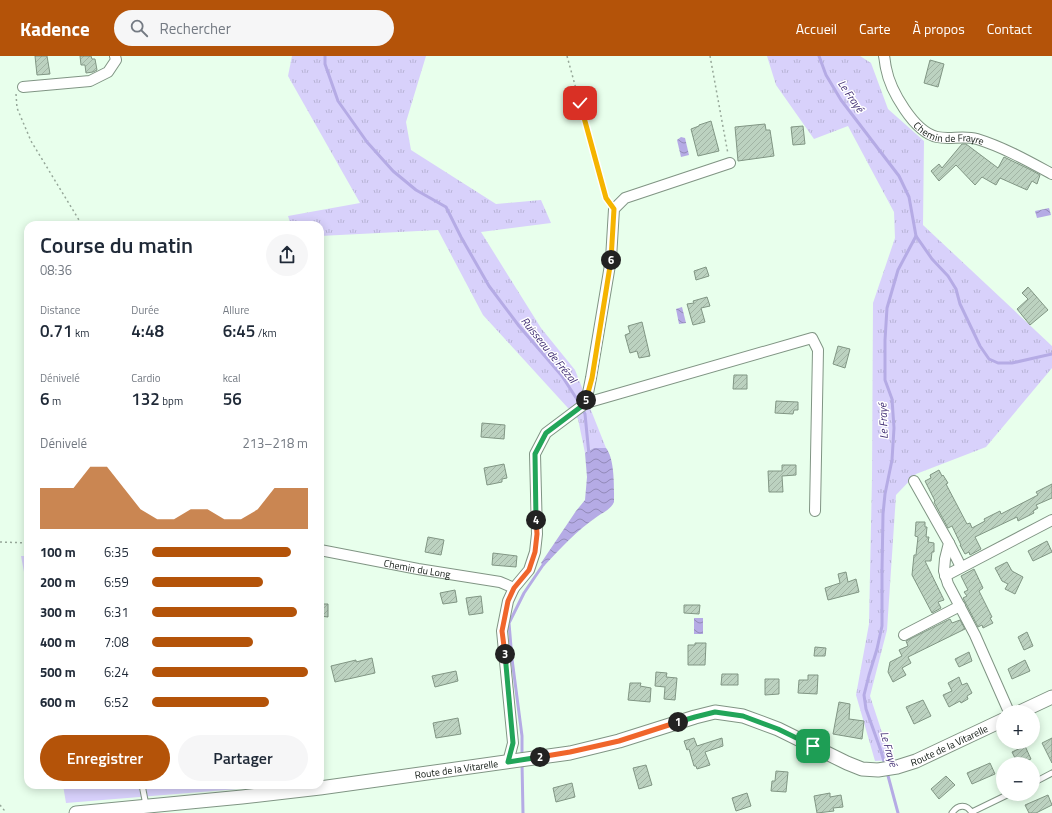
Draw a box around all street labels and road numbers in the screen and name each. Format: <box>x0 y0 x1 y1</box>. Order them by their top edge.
street label: Chemin de Frayre <box>910 118 986 149</box>
street label: Chemin du Long <box>383 556 452 582</box>
street label: Route de la Vitarelle <box>909 721 991 770</box>
street label: Route de la Vitarelle <box>414 756 499 783</box>

